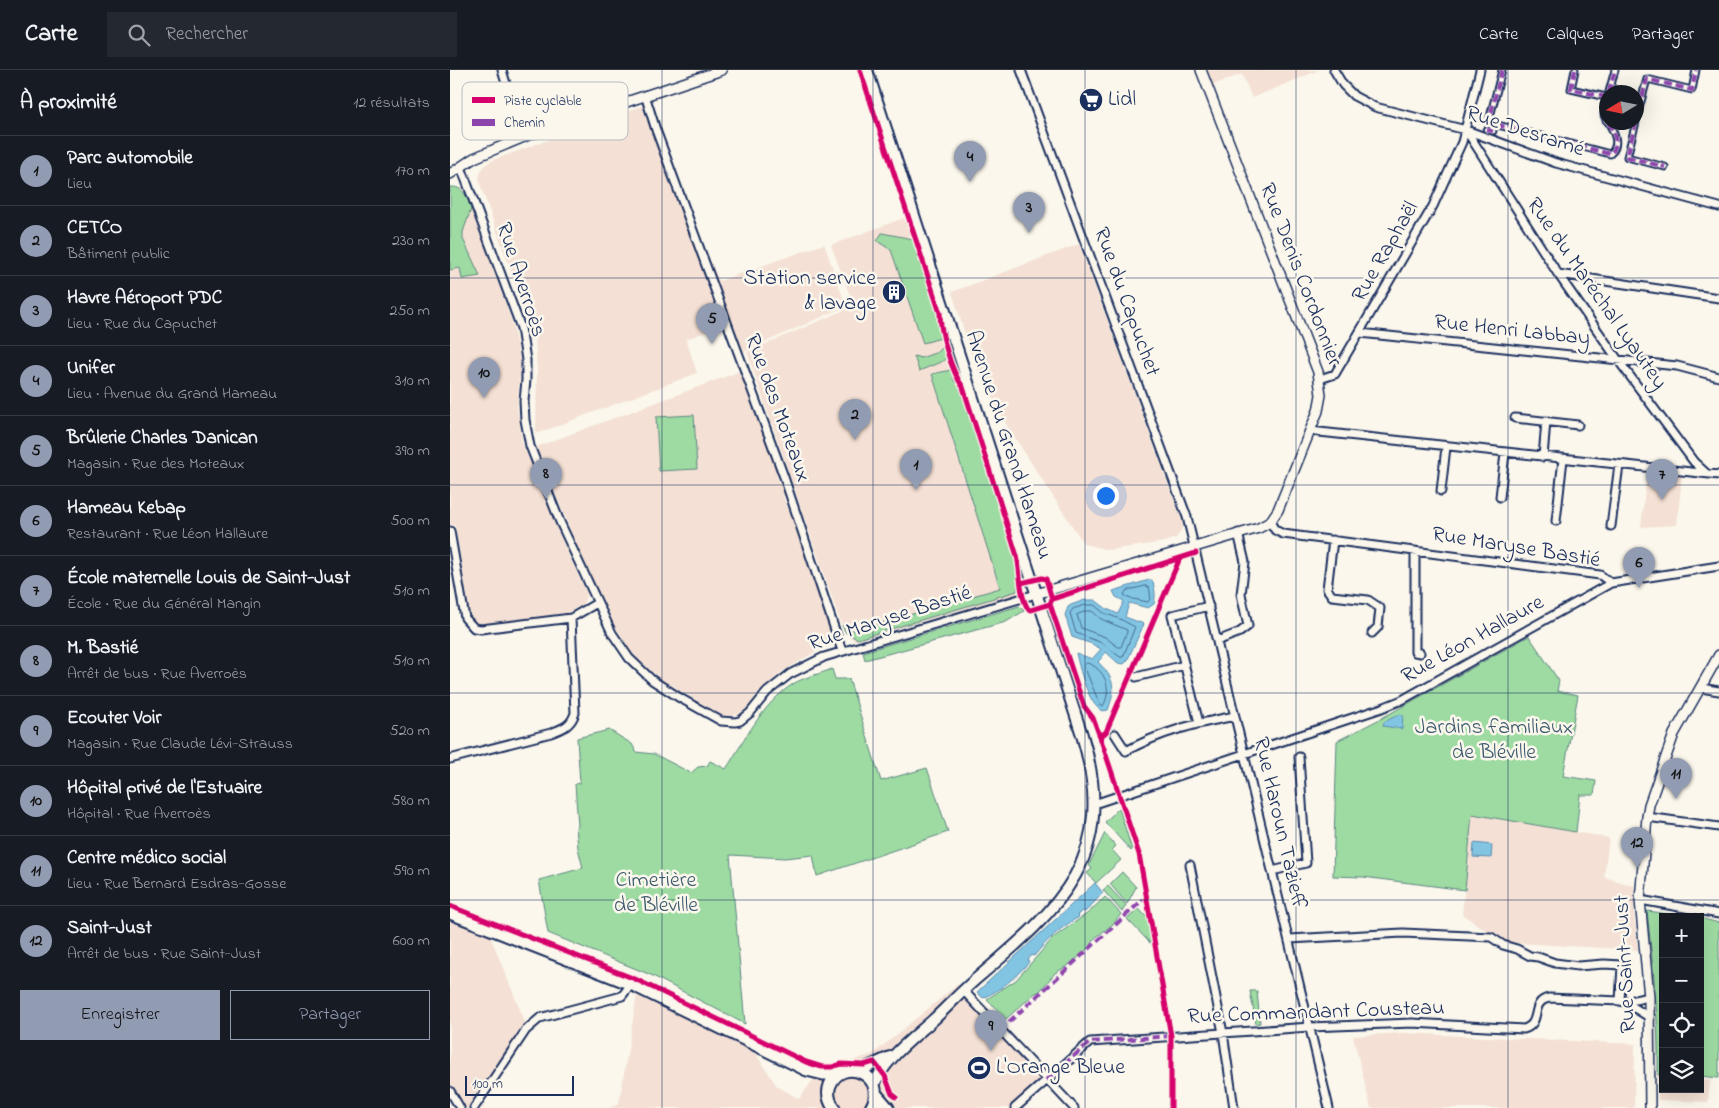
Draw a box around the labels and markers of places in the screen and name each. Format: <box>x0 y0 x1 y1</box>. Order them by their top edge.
place label: Lidl <box>1108 84 1136 116</box>
supermarket icon: Lidl <box>1078 87 1104 113</box>
pin: 4 <box>954 141 986 182</box>
pin: 3 <box>1013 192 1045 233</box>
place label: Station service & lavage <box>744 263 876 321</box>
building icon: Station service & lavage <box>881 279 907 305</box>
pin: 5 <box>696 303 728 344</box>
pin: 10 <box>468 357 500 398</box>
pin: 2 <box>839 399 871 440</box>
pin: 1 <box>900 449 932 490</box>
pin: 8 <box>530 458 562 499</box>
pin: 7 <box>1646 459 1678 500</box>
pin: 6 <box>1623 547 1655 588</box>
pin: 11 <box>1660 758 1692 799</box>
pin: 12 <box>1621 827 1653 868</box>
pin: 9 <box>975 1010 1007 1051</box>
place label: L'Orange Bleue <box>996 1052 1125 1085</box>
sports icon: L'Orange Bleue <box>966 1055 992 1081</box>

